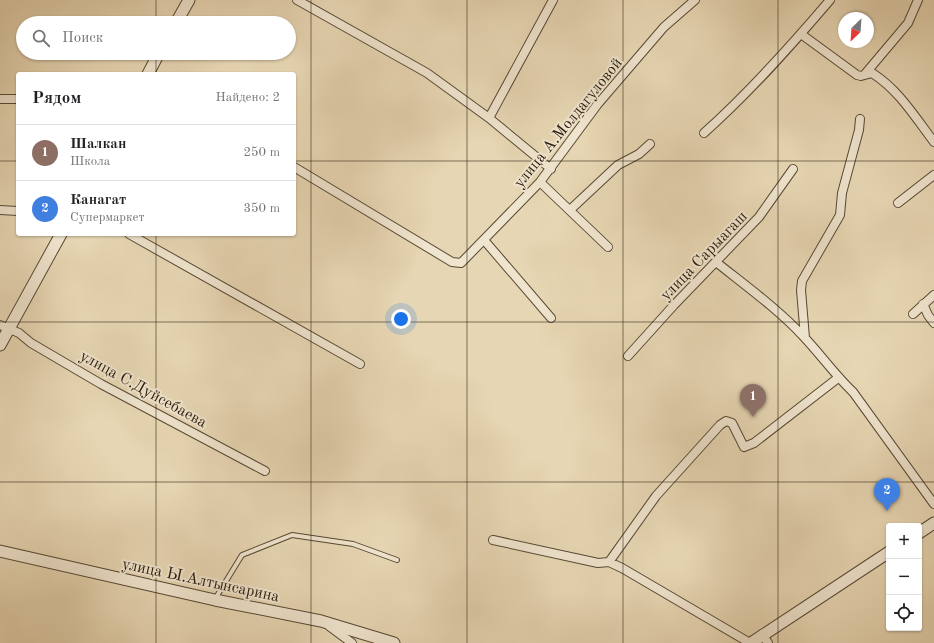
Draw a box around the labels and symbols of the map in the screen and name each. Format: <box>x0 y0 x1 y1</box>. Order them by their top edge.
north arrow <box>838 12 874 48</box>
street label: улица А.Молдагуловой <box>511 55 626 191</box>
street label: улица Сарыагаш <box>658 209 751 304</box>
your location <box>391 309 411 329</box>
street label: улица С.Дуйсебаева <box>77 348 209 431</box>
pin: 1 <box>740 384 766 417</box>
pin: 2 <box>874 478 900 511</box>
street label: улица Ы.Алтынсарина <box>120 556 281 605</box>

